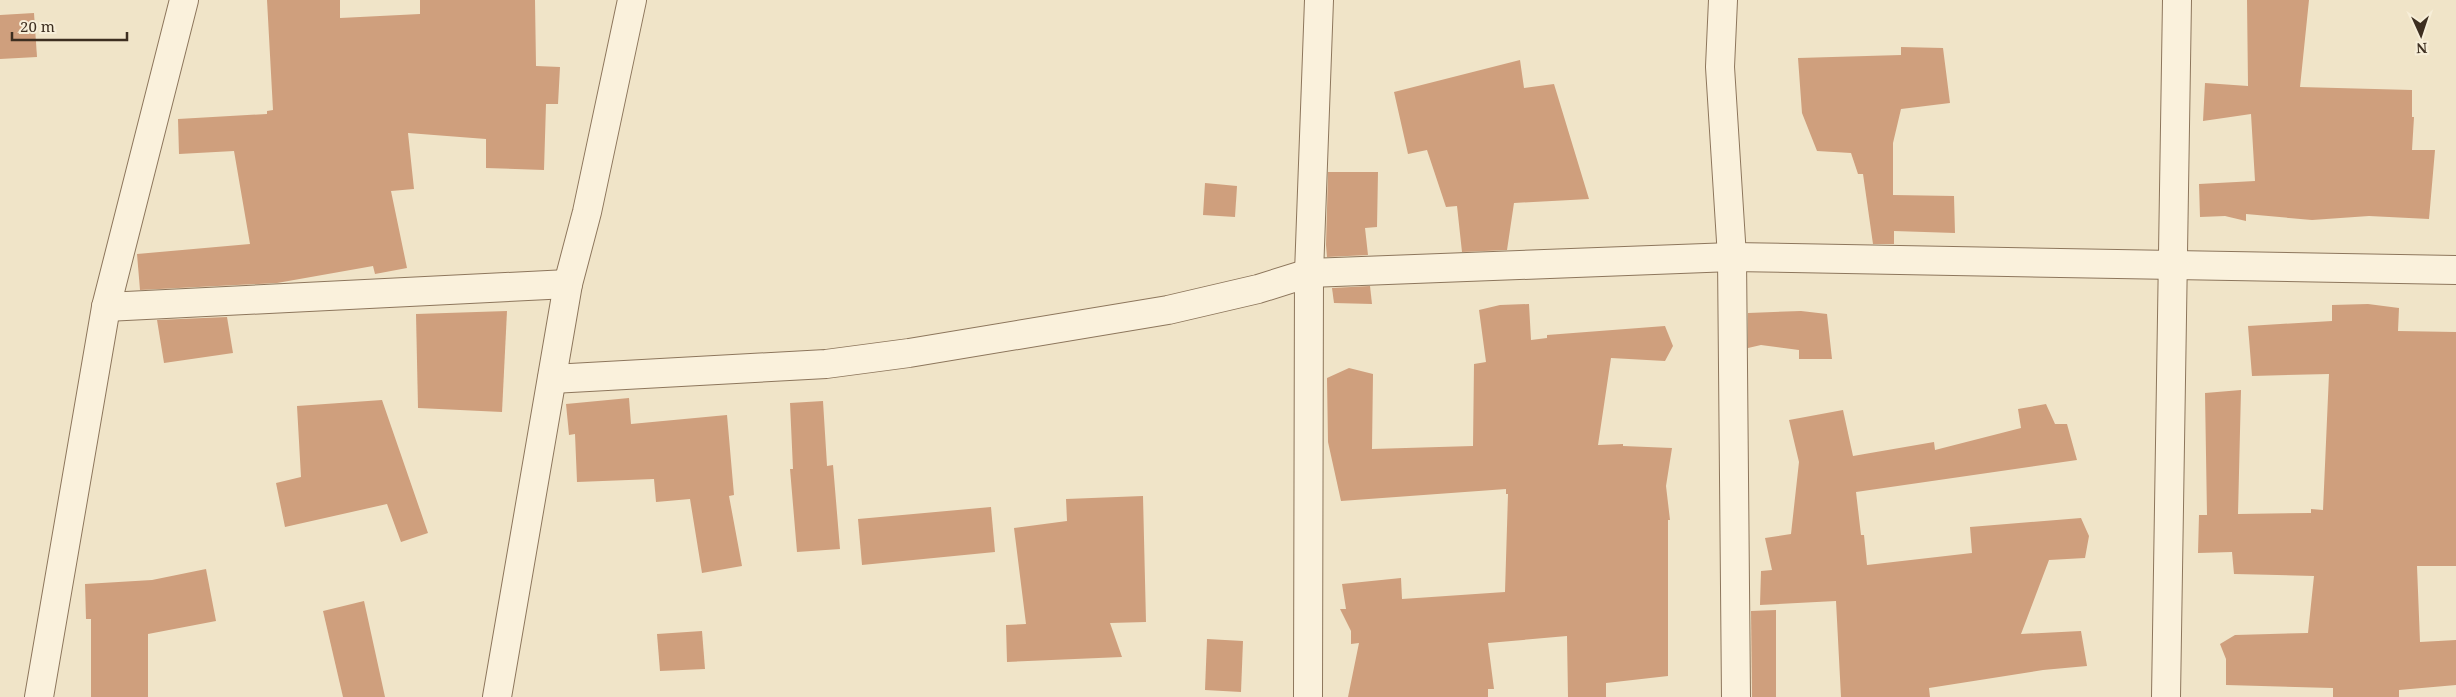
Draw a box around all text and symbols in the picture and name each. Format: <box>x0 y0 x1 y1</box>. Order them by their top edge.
scale bar <box>12 10 128 42</box>
north arrow <box>2396 10 2446 60</box>
text: 20 m <box>20 16 55 36</box>
text: N <box>2416 39 2428 58</box>

